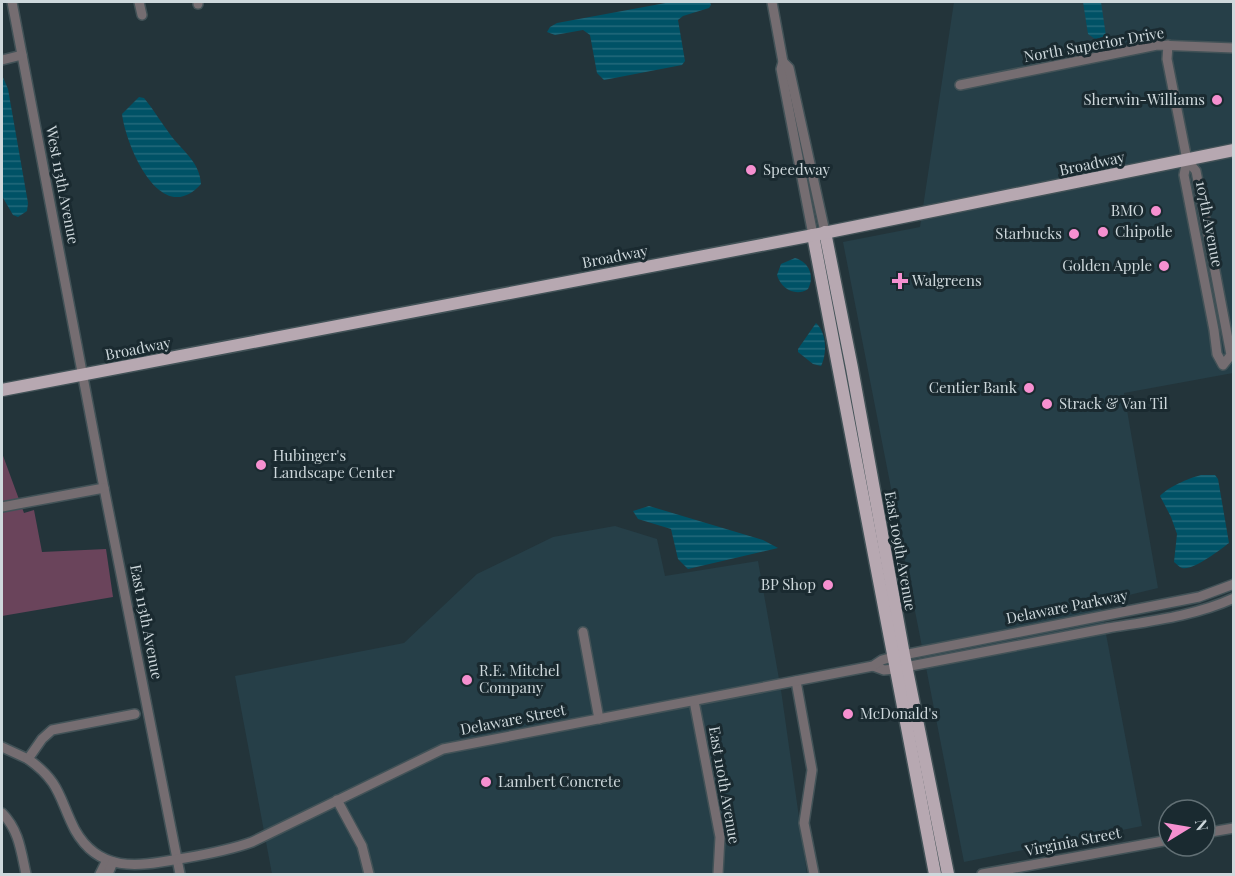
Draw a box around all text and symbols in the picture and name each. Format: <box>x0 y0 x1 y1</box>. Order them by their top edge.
street label: North Superior Drive <box>1022 22 1166 66</box>
place label: Sherwin-Williams <box>1084 89 1205 109</box>
marker: Sherwin-Williams <box>1210 93 1224 107</box>
street label: West 113th Avenue <box>42 123 84 246</box>
street label: Broadway <box>1057 146 1127 180</box>
place label: Speedway <box>763 159 831 179</box>
marker: Speedway <box>744 163 758 177</box>
street label: 107th Avenue <box>1192 179 1228 269</box>
place label: BMO <box>1111 200 1144 220</box>
marker: BMO <box>1149 204 1163 218</box>
place label: Chipotle <box>1115 221 1173 241</box>
place label: Starbucks <box>995 223 1062 243</box>
marker: Chipotle <box>1096 225 1110 239</box>
marker: Starbucks <box>1067 227 1081 241</box>
street label: Broadway <box>580 240 650 272</box>
place label: Golden Apple <box>1062 255 1152 275</box>
marker: Golden Apple <box>1157 259 1171 273</box>
place label: Walgreens <box>911 270 982 290</box>
marker: Walgreens <box>893 274 907 288</box>
street label: Broadway <box>103 332 173 364</box>
place label: Centier Bank <box>929 377 1018 397</box>
marker: Centier Bank <box>1022 381 1036 395</box>
place label: Strack & Van Til <box>1059 393 1168 413</box>
marker: Strack & Van Til <box>1040 397 1054 411</box>
place label: Hubinger's Landscape Center <box>273 445 395 482</box>
marker: Hubinger's Landscape Center <box>254 458 268 472</box>
street label: East 109th Avenue <box>881 489 921 612</box>
street label: East 113th Avenue <box>126 563 168 681</box>
place label: BP Shop <box>761 574 816 594</box>
marker: BP Shop <box>821 578 835 592</box>
street label: Delaware Parkway <box>1004 584 1130 628</box>
place label: R.E. Mitchel Company <box>479 660 560 697</box>
marker: R.E. Mitchel Company <box>460 673 474 687</box>
street label: Delaware Street <box>458 699 568 739</box>
place label: McDonald's <box>860 703 938 723</box>
marker: McDonald's <box>841 707 855 721</box>
street label: East 110th Avenue <box>705 724 745 845</box>
place label: Lambert Concrete <box>498 771 621 791</box>
marker: Lambert Concrete <box>479 775 493 789</box>
north arrow <box>1157 798 1217 858</box>
text: N <box>1191 817 1214 833</box>
street label: Virginia Street <box>1022 822 1123 860</box>

